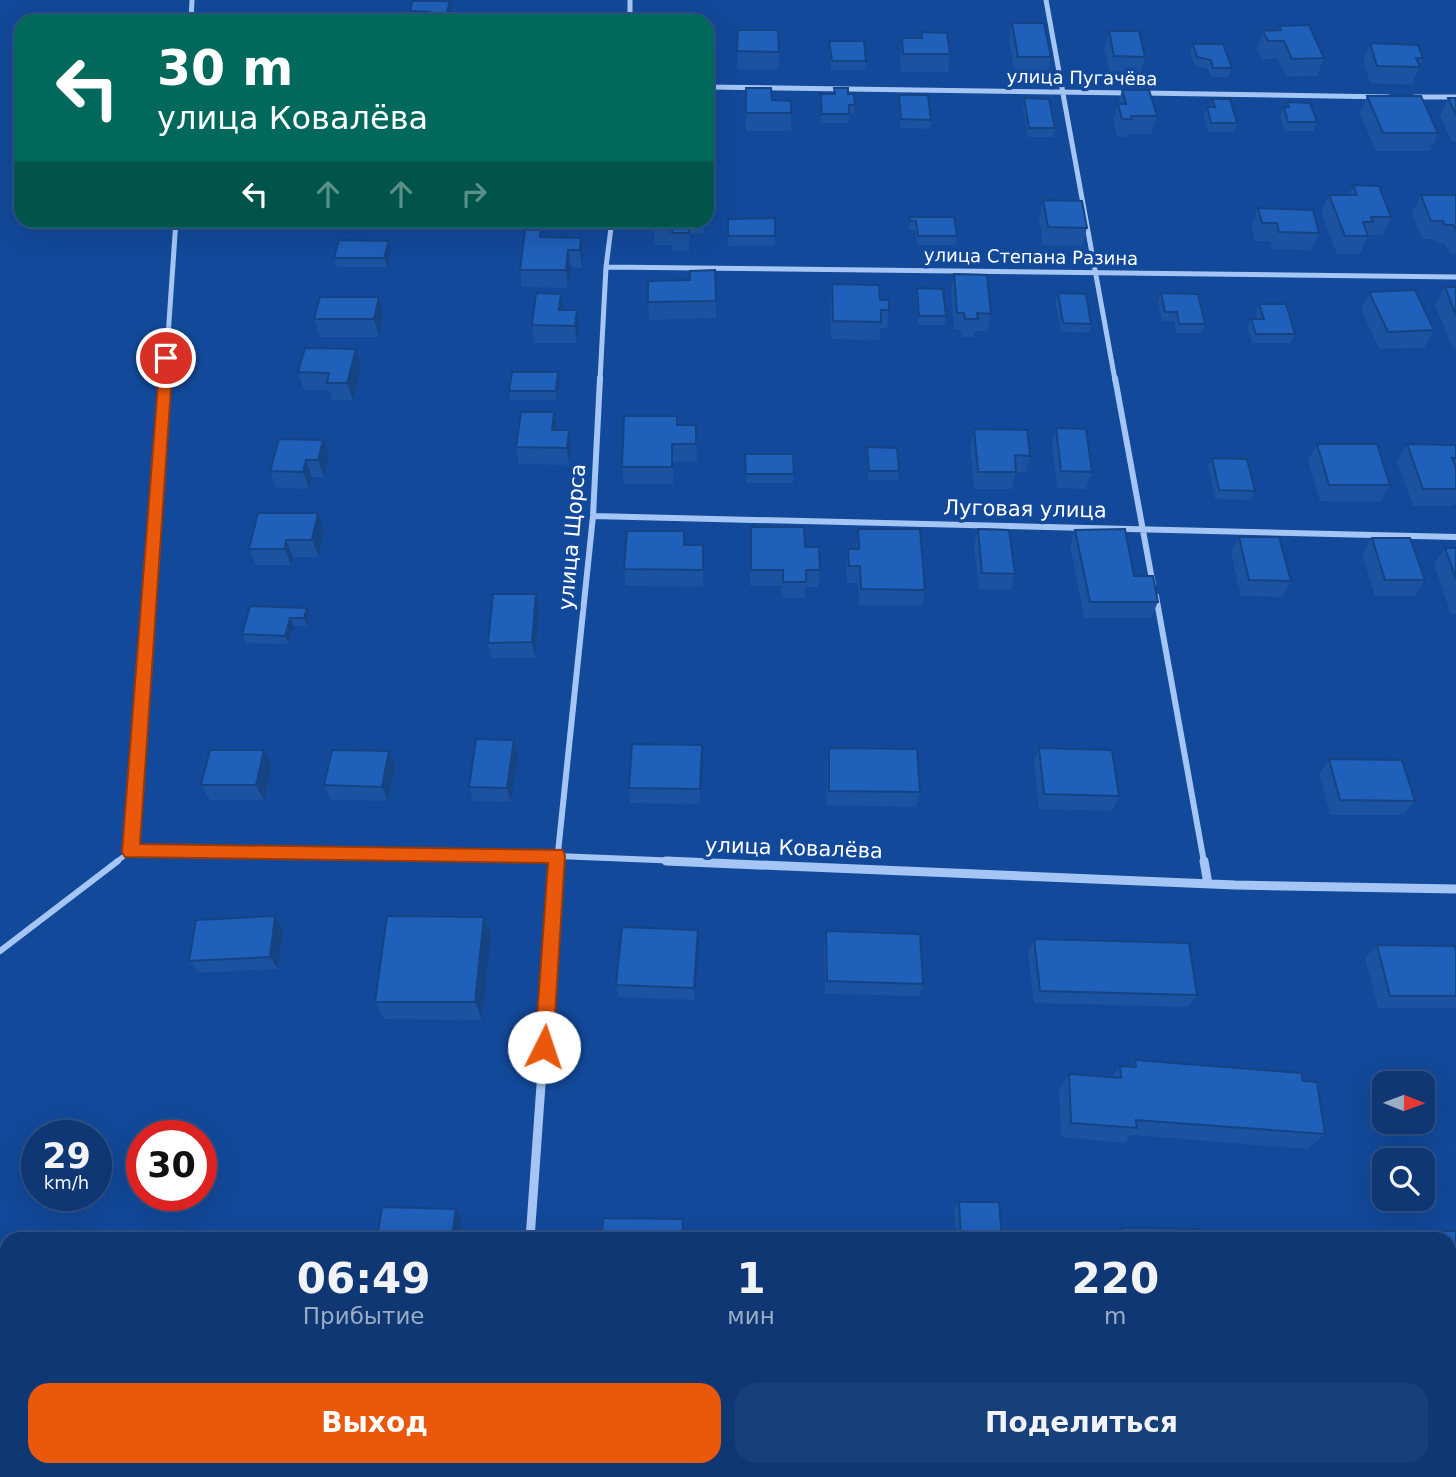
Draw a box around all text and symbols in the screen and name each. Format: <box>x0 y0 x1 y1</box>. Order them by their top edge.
text: 30 m <box>157 40 293 97</box>
icon: left <box>42 42 133 133</box>
street label: улица Пугачёва <box>1006 66 1158 89</box>
text: улица Ковалёва <box>157 99 428 137</box>
icon: left <box>236 175 274 213</box>
icon: ahead <box>309 175 347 213</box>
icon: ahead <box>382 175 420 213</box>
icon: right <box>455 175 493 213</box>
street label: улица Степана Разина <box>924 244 1138 269</box>
pin <box>136 328 196 388</box>
icon: arrive <box>147 339 185 377</box>
street label: улица Щорса <box>554 463 590 611</box>
street label: Луговая улица <box>943 496 1107 522</box>
street label: улица Ковалёва <box>705 833 883 863</box>
position arrow <box>507 1010 581 1084</box>
north arrow <box>1372 1071 1435 1134</box>
map controls <box>1372 1071 1435 1211</box>
speed limit sign: 30 <box>126 1120 217 1211</box>
text: 29 <box>42 1136 91 1176</box>
button: search <box>1372 1148 1435 1211</box>
text: km/h <box>44 1172 89 1193</box>
text: 06:49 <box>297 1254 431 1303</box>
text: 1 <box>736 1254 766 1303</box>
text: 220 <box>1071 1254 1159 1303</box>
text: Прибытие <box>303 1303 425 1329</box>
text: мин <box>727 1303 775 1329</box>
text: m <box>1104 1303 1127 1329</box>
button: Выход <box>28 1383 721 1463</box>
button: Поделиться <box>735 1383 1428 1463</box>

